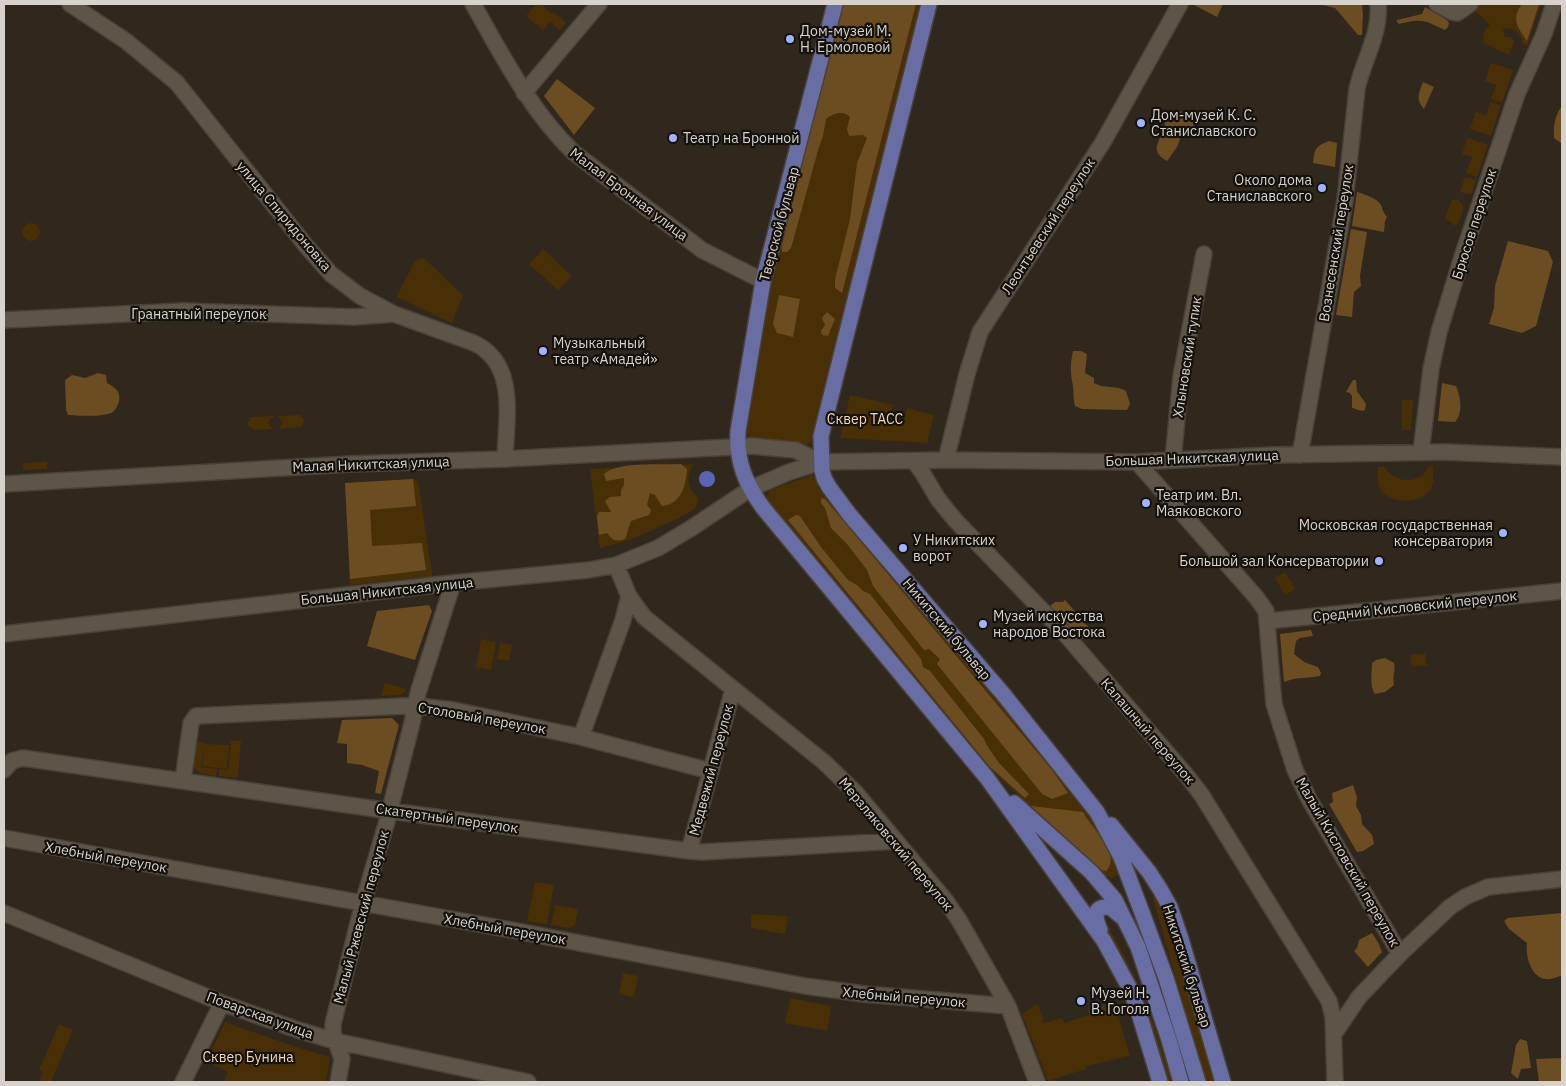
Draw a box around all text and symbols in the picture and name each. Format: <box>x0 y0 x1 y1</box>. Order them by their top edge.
place label: Дом-музей М. Н. Ермоловой <box>800 22 891 56</box>
marker: Дом-музей М. Н. Ермоловой <box>784 33 796 45</box>
place label: Дом-музей К. С. Станиславского <box>1151 106 1256 140</box>
marker: Дом-музей К. С. Станиславского <box>1135 117 1147 129</box>
place label: Театр на Бронной <box>683 129 799 147</box>
marker: Театр на Бронной <box>667 132 679 144</box>
street label: Малая Бронная улица <box>566 144 692 245</box>
street label: Леонтьевский переулок <box>997 154 1099 298</box>
street label: улица Спиридоновка <box>233 157 336 275</box>
street label: Вознесенский переулок <box>1315 163 1357 323</box>
street label: Тверской бульвар <box>755 165 803 283</box>
street label: Брюсов переулок <box>1448 166 1501 282</box>
place label: Около дома Станиславского <box>1207 171 1313 205</box>
marker: Около дома Станиславского <box>1316 182 1328 194</box>
street label: Хлыновский тупик <box>1169 295 1206 419</box>
street label: Гранатный переулок <box>131 305 267 323</box>
place label: Музыкальный театр «Амадей» <box>553 334 658 368</box>
marker: Музыкальный театр «Амадей» <box>537 345 549 357</box>
park label: Сквер ТАСС <box>827 410 903 428</box>
street label: Большая Никитская улица <box>1105 446 1280 470</box>
street label: Малая Никитская улица <box>292 452 450 476</box>
place label: Театр им. Вл. Маяковского <box>1156 486 1242 520</box>
marker: Театр им. Вл. Маяковского <box>1140 497 1152 509</box>
place label: Московская государственная консерватория <box>1299 516 1493 550</box>
marker: Московская государственная консерватория <box>1497 527 1509 539</box>
place label: У Никитских ворот <box>913 531 995 565</box>
marker: У Никитских ворот <box>897 542 909 554</box>
place label: Большой зал Консерватории <box>1179 552 1369 570</box>
marker: Большой зал Консерватории <box>1373 555 1385 567</box>
street label: Большая Никитская улица <box>300 573 475 609</box>
street label: Никитский бульвар <box>899 574 995 684</box>
street label: Средний Кисловский переулок <box>1312 586 1518 626</box>
place label: Музей искусства народов Востока <box>993 607 1106 641</box>
marker: Музей искусства народов Востока <box>977 618 989 630</box>
street label: Калашный переулок <box>1097 674 1199 788</box>
street label: Столовый переулок <box>417 698 548 738</box>
street label: Медвежий переулок <box>685 702 737 837</box>
street label: Мерзляковский переулок <box>835 774 957 915</box>
street label: Малый Кисловский переулок <box>1292 774 1404 950</box>
street label: Скатертный переулок <box>375 799 520 837</box>
street label: Малый Ржевский переулок <box>329 828 393 1006</box>
street label: Хлебный переулок <box>44 837 169 877</box>
street label: Никитский бульвар <box>1159 902 1215 1030</box>
street label: Хлебный переулок <box>443 909 568 949</box>
street label: Хлебный переулок <box>842 983 967 1011</box>
place label: Музей Н. В. Гоголя <box>1091 984 1149 1018</box>
street label: Поварская улица <box>204 987 316 1043</box>
marker: Музей Н. В. Гоголя <box>1075 995 1087 1007</box>
park label: Сквер Бунина <box>202 1048 294 1066</box>

